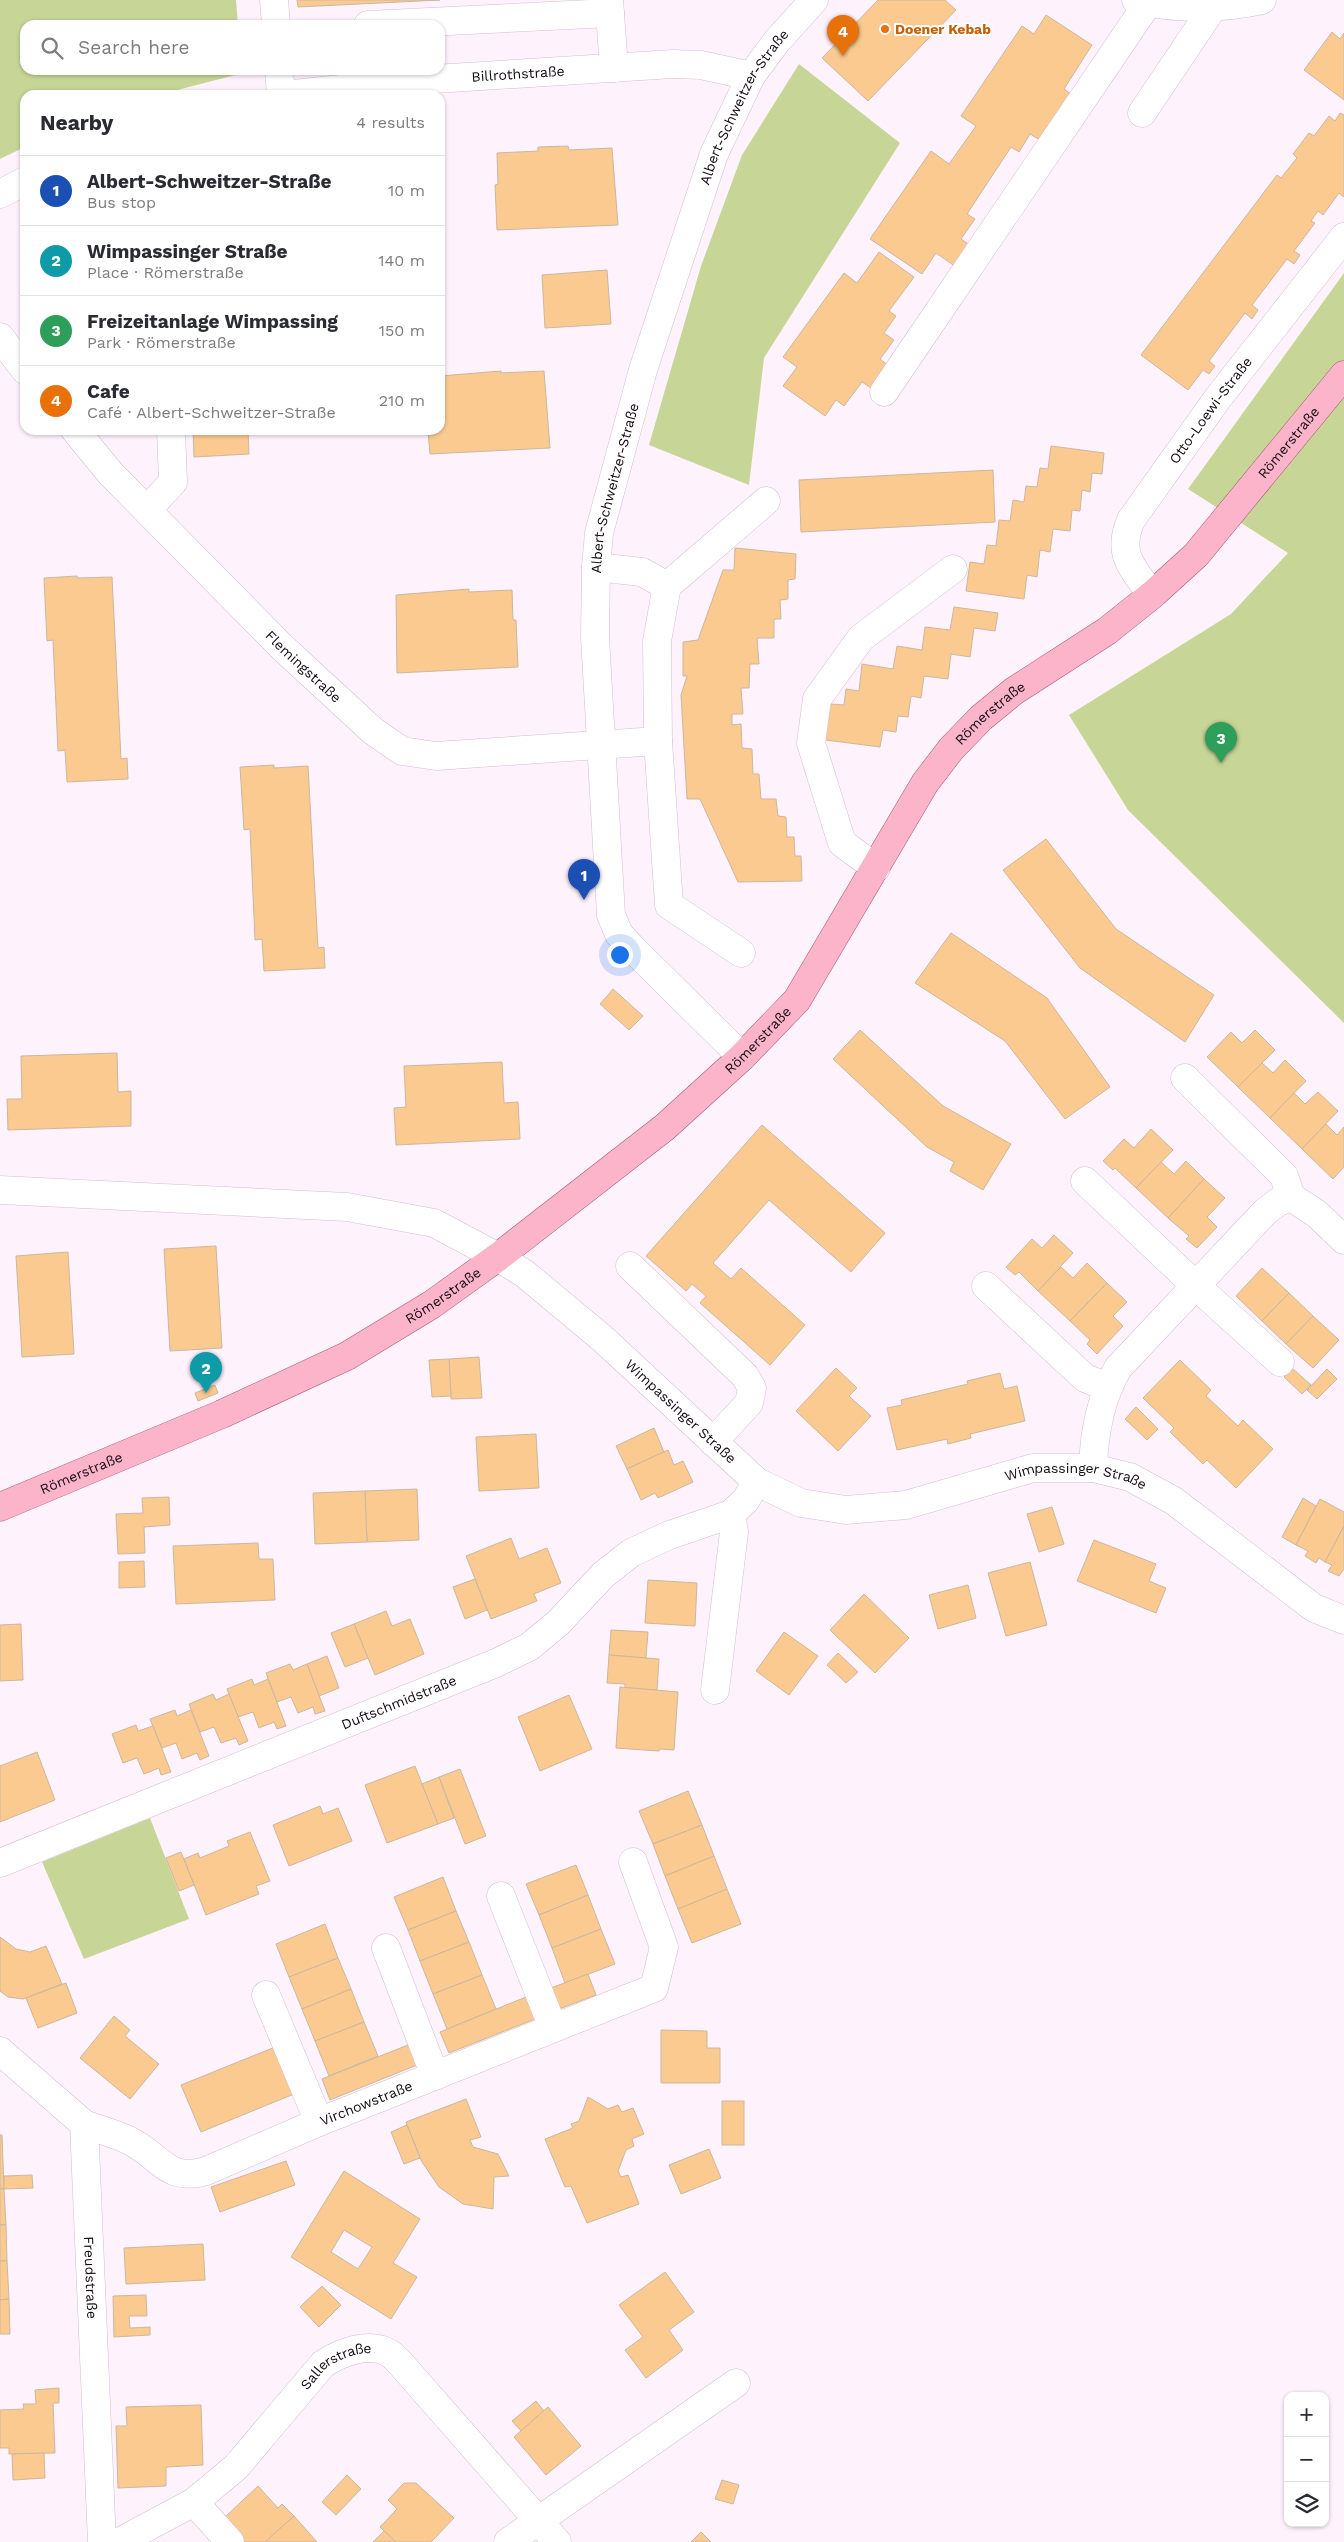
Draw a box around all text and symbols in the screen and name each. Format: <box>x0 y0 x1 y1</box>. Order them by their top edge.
pin: 4 <box>827 15 859 56</box>
search box <box>20 20 445 75</box>
place label: Doener Kebab <box>895 21 991 37</box>
marker: Doener Kebab <box>879 23 891 35</box>
street label: Albert-Schweitzer-Straße <box>696 26 792 187</box>
icon: search <box>38 34 66 62</box>
text: Search here <box>78 36 189 59</box>
street label: Billrothstraße <box>471 63 565 85</box>
text: Nearby <box>40 110 113 135</box>
text: 4 results <box>356 113 425 132</box>
text: Albert-Schweitzer-Straße <box>87 170 332 193</box>
text: 1 <box>53 181 59 200</box>
text: 10 m <box>388 181 425 200</box>
text: Bus stop <box>87 193 156 212</box>
text: Wimpassinger Straße <box>87 240 288 263</box>
text: 2 <box>51 251 61 270</box>
text: 140 m <box>378 251 425 270</box>
text: Place · Römerstraße <box>87 263 244 282</box>
text: Freizeitanlage Wimpassing <box>87 310 338 333</box>
text: 3 <box>51 321 61 340</box>
text: 150 m <box>379 321 425 340</box>
text: Park · Römerstraße <box>87 333 236 352</box>
street label: Otto-Loewi-Straße <box>1166 354 1255 467</box>
text: Cafe <box>87 380 130 403</box>
text: 4 <box>51 391 61 410</box>
text: 210 m <box>379 391 425 410</box>
street label: Albert-Schweitzer-Straße <box>588 401 642 574</box>
text: Café · Albert-Schweitzer-Straße <box>87 403 336 422</box>
street label: Römerstraße <box>1254 404 1323 481</box>
street label: Flemingstraße <box>262 627 344 706</box>
street label: Römerstraße <box>952 678 1028 748</box>
pin: 3 <box>1205 722 1237 763</box>
pin: 1 <box>568 859 600 900</box>
your location <box>607 942 633 968</box>
street label: Römerstraße <box>721 1003 794 1077</box>
street label: Römerstraße <box>402 1264 484 1327</box>
pin: 2 <box>190 1352 222 1393</box>
street label: Wimpassinger Straße <box>622 1356 739 1467</box>
street label: Römerstraße <box>38 1449 125 1497</box>
street label: Wimpassinger Straße <box>1003 1460 1149 1493</box>
street label: Duftschmidstraße <box>339 1672 459 1733</box>
street label: Virchowstraße <box>318 2078 415 2129</box>
street label: Freudstraße <box>81 2236 100 2319</box>
street label: Sallerstraße <box>297 2340 372 2393</box>
map controls <box>1284 2392 1329 2527</box>
button: + <box>1284 2392 1329 2437</box>
button: − <box>1284 2437 1329 2482</box>
button: layers <box>1284 2482 1329 2527</box>

